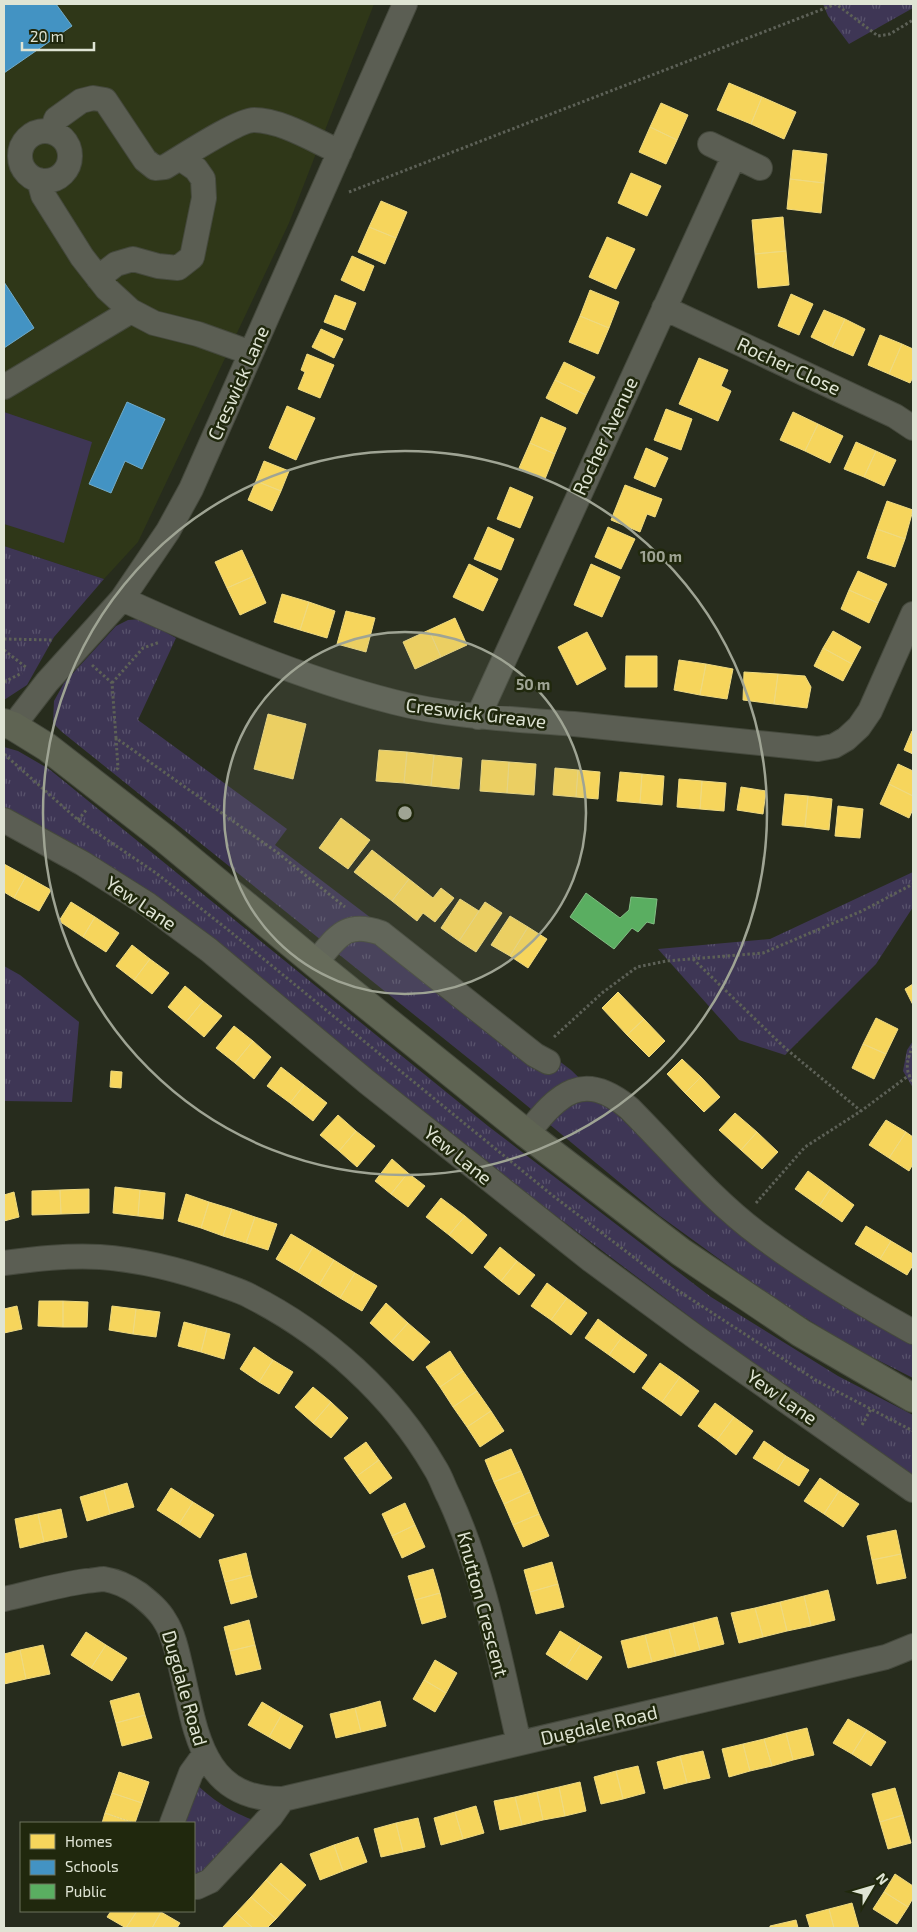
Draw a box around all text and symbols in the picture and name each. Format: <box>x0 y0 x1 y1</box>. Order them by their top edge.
scale bar <box>22 20 95 52</box>
text: 20 m <box>30 27 64 45</box>
street label: Creswick Lane <box>202 322 273 444</box>
street label: Rocher Close <box>734 332 845 400</box>
street label: Rocher Avenue <box>567 373 642 498</box>
text: 100 m <box>640 547 682 565</box>
text: 50 m <box>516 675 550 693</box>
street label: Creswick Greave <box>404 692 548 733</box>
centre of rings <box>396 804 414 822</box>
street label: Yew Lane <box>101 870 181 935</box>
street label: Yew Lane <box>420 1120 497 1189</box>
street label: Yew Lane <box>743 1364 822 1429</box>
street label: Knutton Crescent <box>453 1529 514 1679</box>
street label: Dugdale Road <box>158 1627 213 1748</box>
street label: Dugdale Road <box>538 1700 660 1749</box>
legend <box>20 1822 195 1912</box>
text: Homes <box>65 1832 112 1850</box>
text: Schools <box>65 1857 119 1875</box>
north arrow <box>847 1862 897 1912</box>
text: N <box>873 1869 892 1888</box>
text: Public <box>65 1882 106 1900</box>

